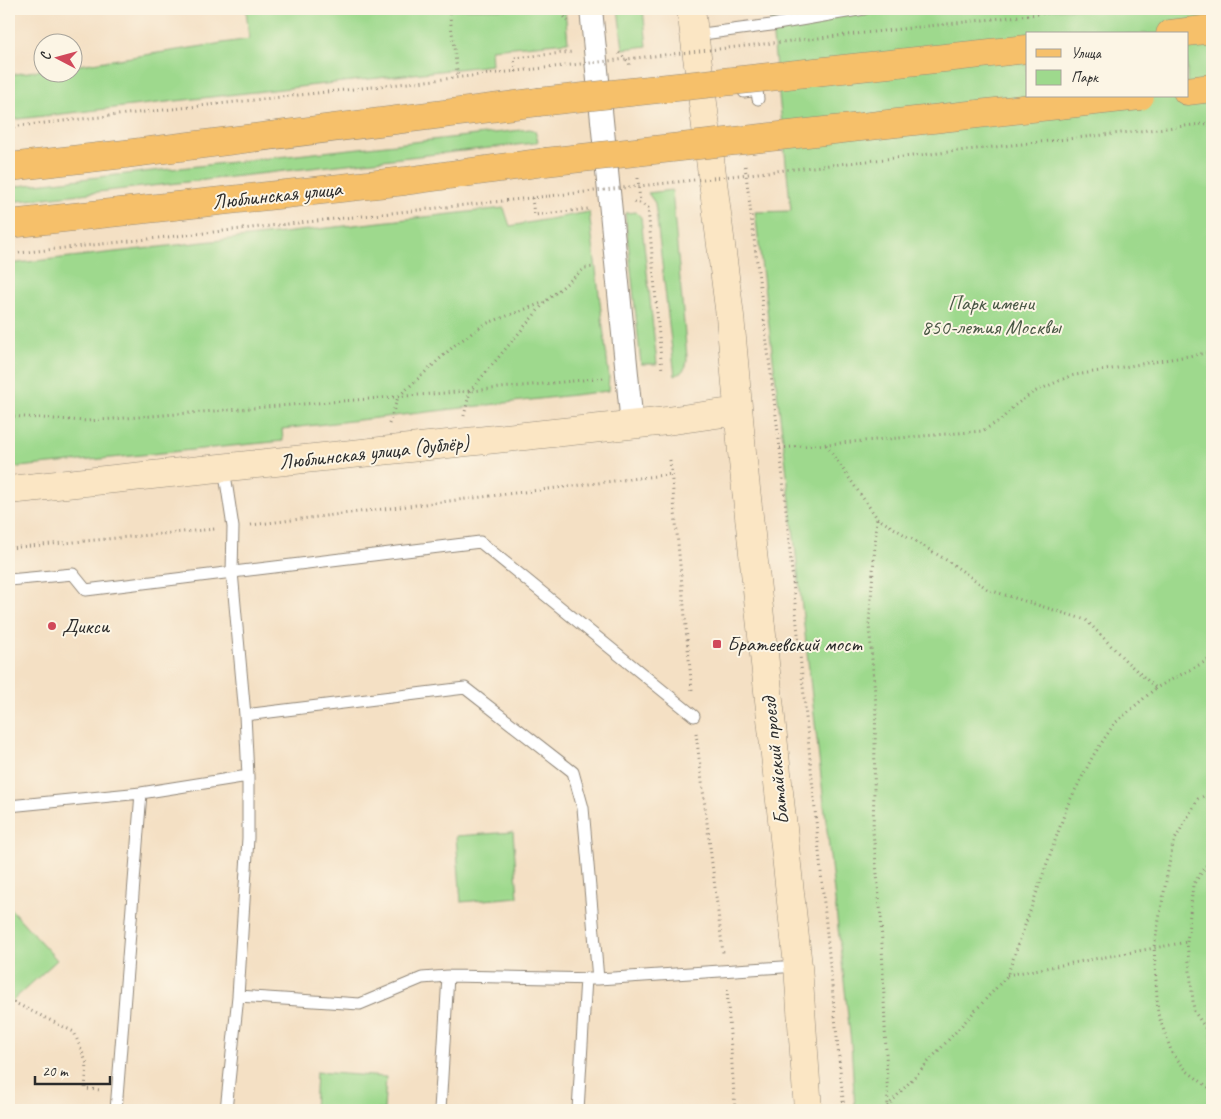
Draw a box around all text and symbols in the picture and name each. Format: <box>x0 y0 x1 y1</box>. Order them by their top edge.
north arrow <box>32 32 82 82</box>
legend <box>1026 32 1188 98</box>
text: Улица <box>1071 44 1102 63</box>
text: С <box>37 50 55 61</box>
text: Парк <box>1071 68 1099 87</box>
street label: Люблинская улица <box>211 175 345 215</box>
park label: Парк имени 850-летия Москвы <box>921 290 1062 340</box>
street label: Люблинская улица (дублёр) <box>278 429 471 475</box>
place label: Дикси <box>62 613 111 639</box>
marker: Дикси <box>46 620 58 632</box>
place label: Братеевский мост <box>727 631 863 657</box>
marker: Братеевский мост <box>711 638 723 650</box>
street label: Батайский проезд <box>755 693 795 826</box>
scale bar <box>35 1054 110 1086</box>
text: 20 m <box>42 1062 69 1081</box>

